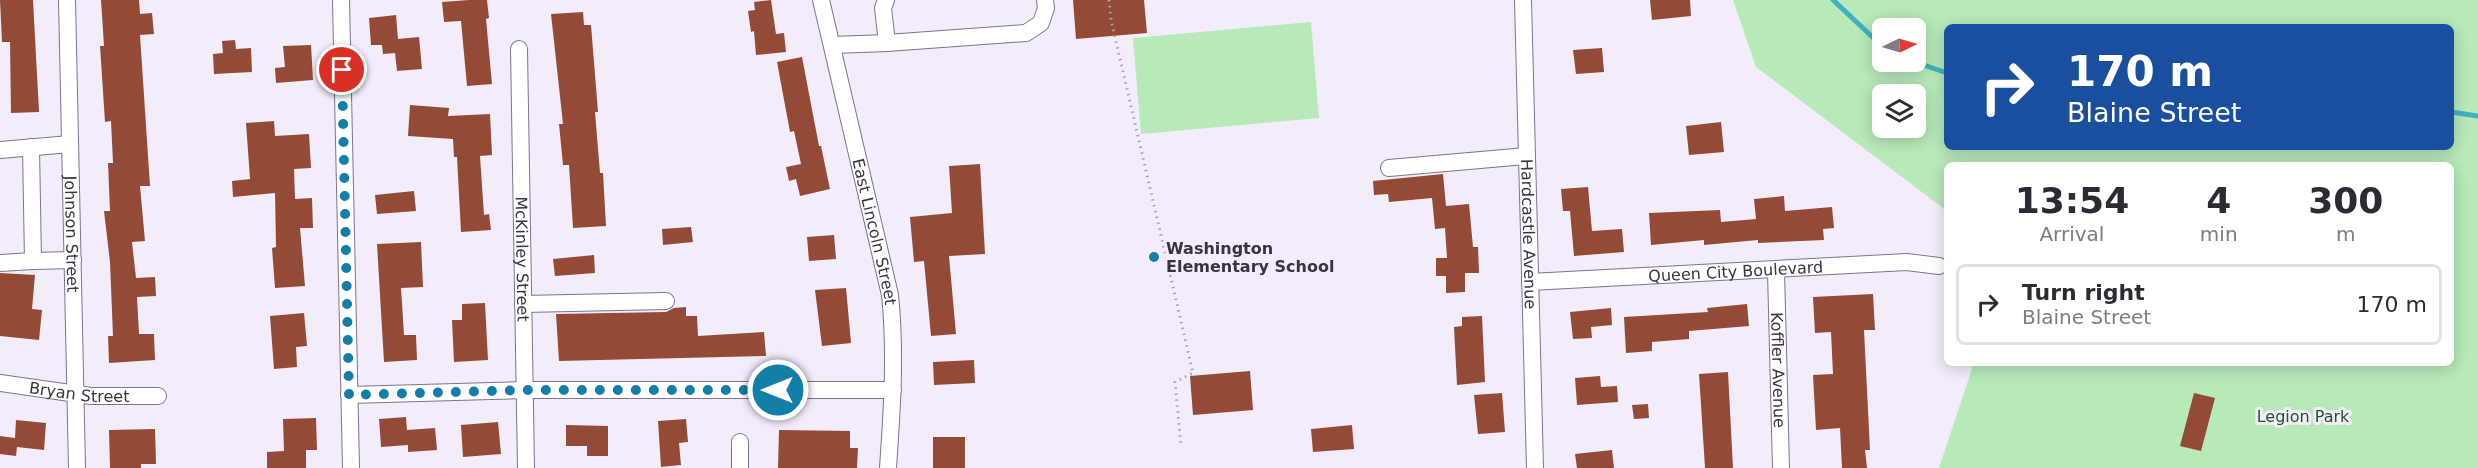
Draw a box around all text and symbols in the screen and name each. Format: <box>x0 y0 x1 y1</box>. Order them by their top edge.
north arrow <box>1872 18 1926 72</box>
map controls <box>1872 18 1926 138</box>
pin <box>316 44 367 95</box>
text: 170 m <box>2067 47 2213 96</box>
icon: right <box>1968 48 2046 126</box>
icon: arrive <box>325 53 358 86</box>
button: layers <box>1872 84 1926 138</box>
text: Blaine Street <box>2067 97 2241 128</box>
street label: East Lincoln Street <box>848 157 900 306</box>
street label: Hardcastle Avenue <box>1517 159 1540 309</box>
street label: Johnson Street <box>61 174 82 293</box>
text: 13:54 <box>2015 180 2129 221</box>
text: 4 <box>2206 180 2231 221</box>
text: 300 <box>2308 180 2383 221</box>
street label: McKinley Street <box>511 196 533 322</box>
text: Arrival <box>2039 222 2104 246</box>
text: min <box>2200 222 2238 246</box>
text: m <box>2336 222 2356 246</box>
place label: Washington Elementary School <box>1166 239 1334 276</box>
marker: Washington Elementary School <box>1147 250 1161 264</box>
street label: Queen City Boulevard <box>1648 257 1824 286</box>
text: Turn right <box>2022 280 2145 305</box>
icon: right <box>1971 288 2004 321</box>
text: 170 m <box>2357 292 2427 317</box>
text: Blaine Street <box>2022 305 2151 329</box>
street label: Koffler Avenue <box>1767 312 1789 428</box>
position arrow <box>746 358 810 422</box>
street label: Bryan Street <box>28 378 129 406</box>
park label: Legion Park <box>2257 407 2350 426</box>

